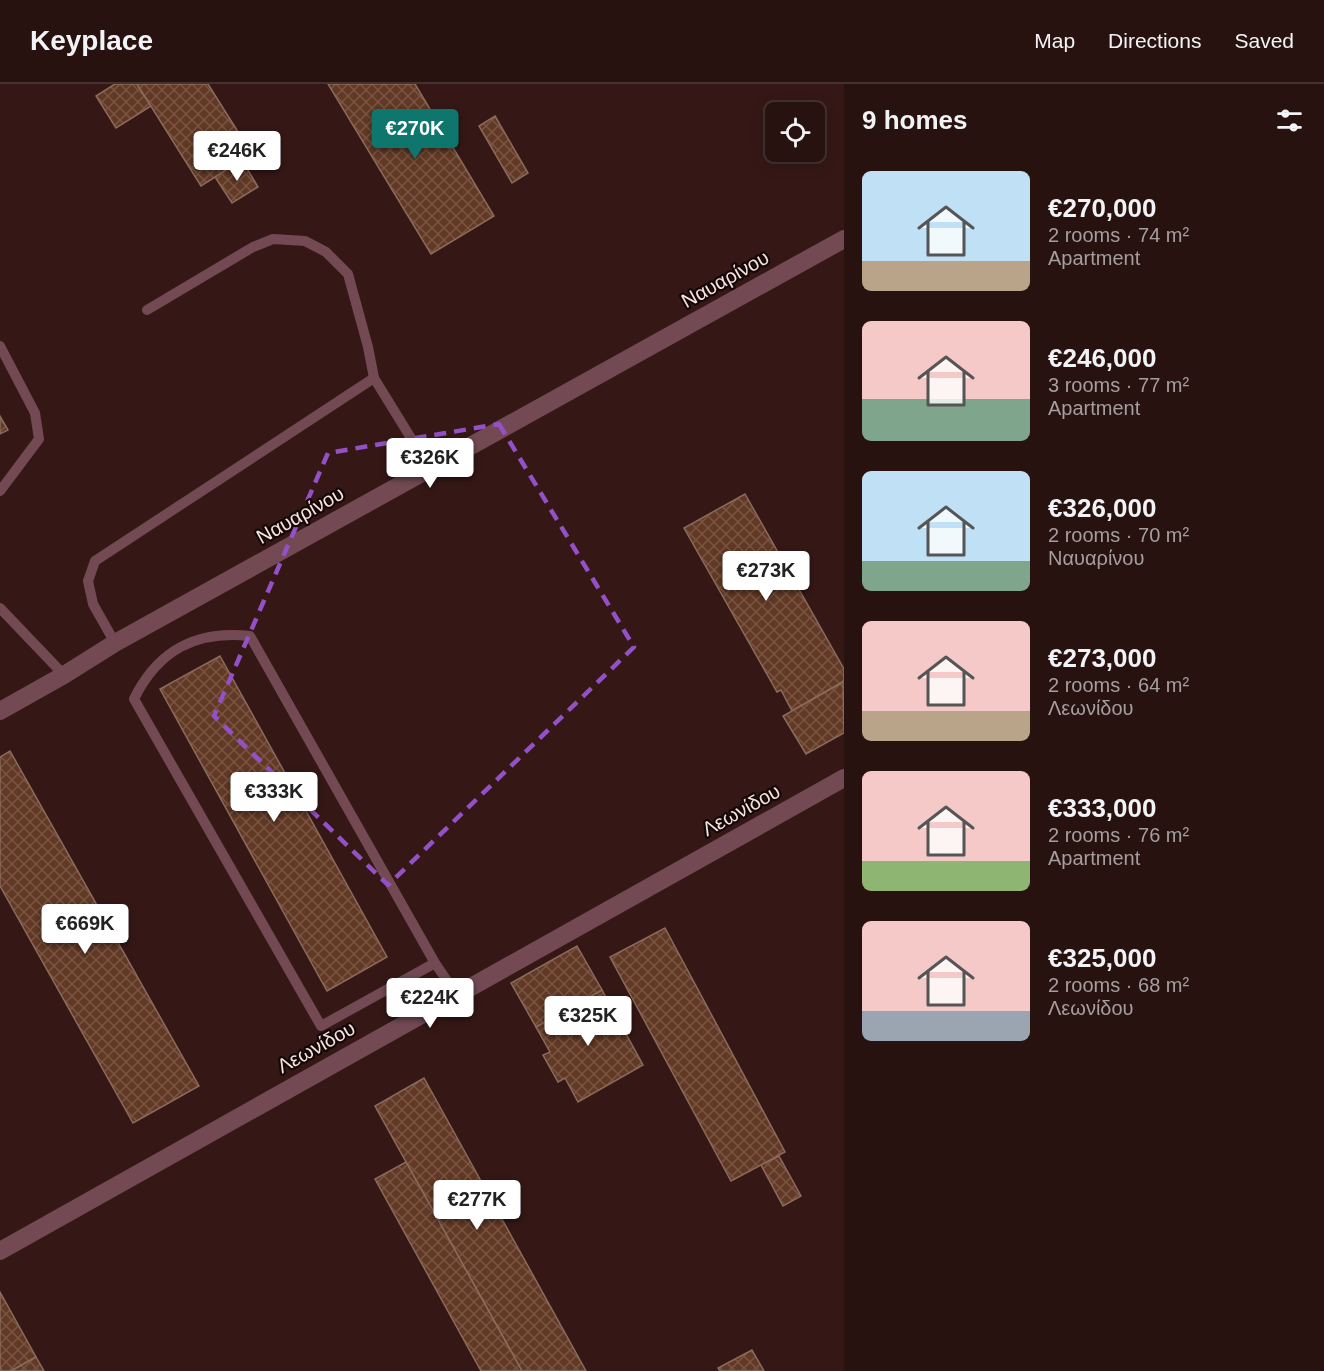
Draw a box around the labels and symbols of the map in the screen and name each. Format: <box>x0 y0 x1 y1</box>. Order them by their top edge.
pin: €270K <box>373 109 457 160</box>
pin: €246K <box>195 131 279 182</box>
street label: Ναυαρίνου <box>678 246 772 312</box>
pin: €326K <box>388 438 472 489</box>
street label: Ναυαρίνου <box>253 482 347 548</box>
pin: €273K <box>724 551 808 602</box>
pin: €333K <box>232 772 316 823</box>
street label: Λεωνίδου <box>698 780 784 840</box>
pin: €669K <box>43 904 127 955</box>
pin: €224K <box>388 978 472 1029</box>
pin: €325K <box>546 996 630 1047</box>
street label: Λεωνίδου <box>273 1017 359 1077</box>
pin: €277K <box>435 1180 519 1231</box>

